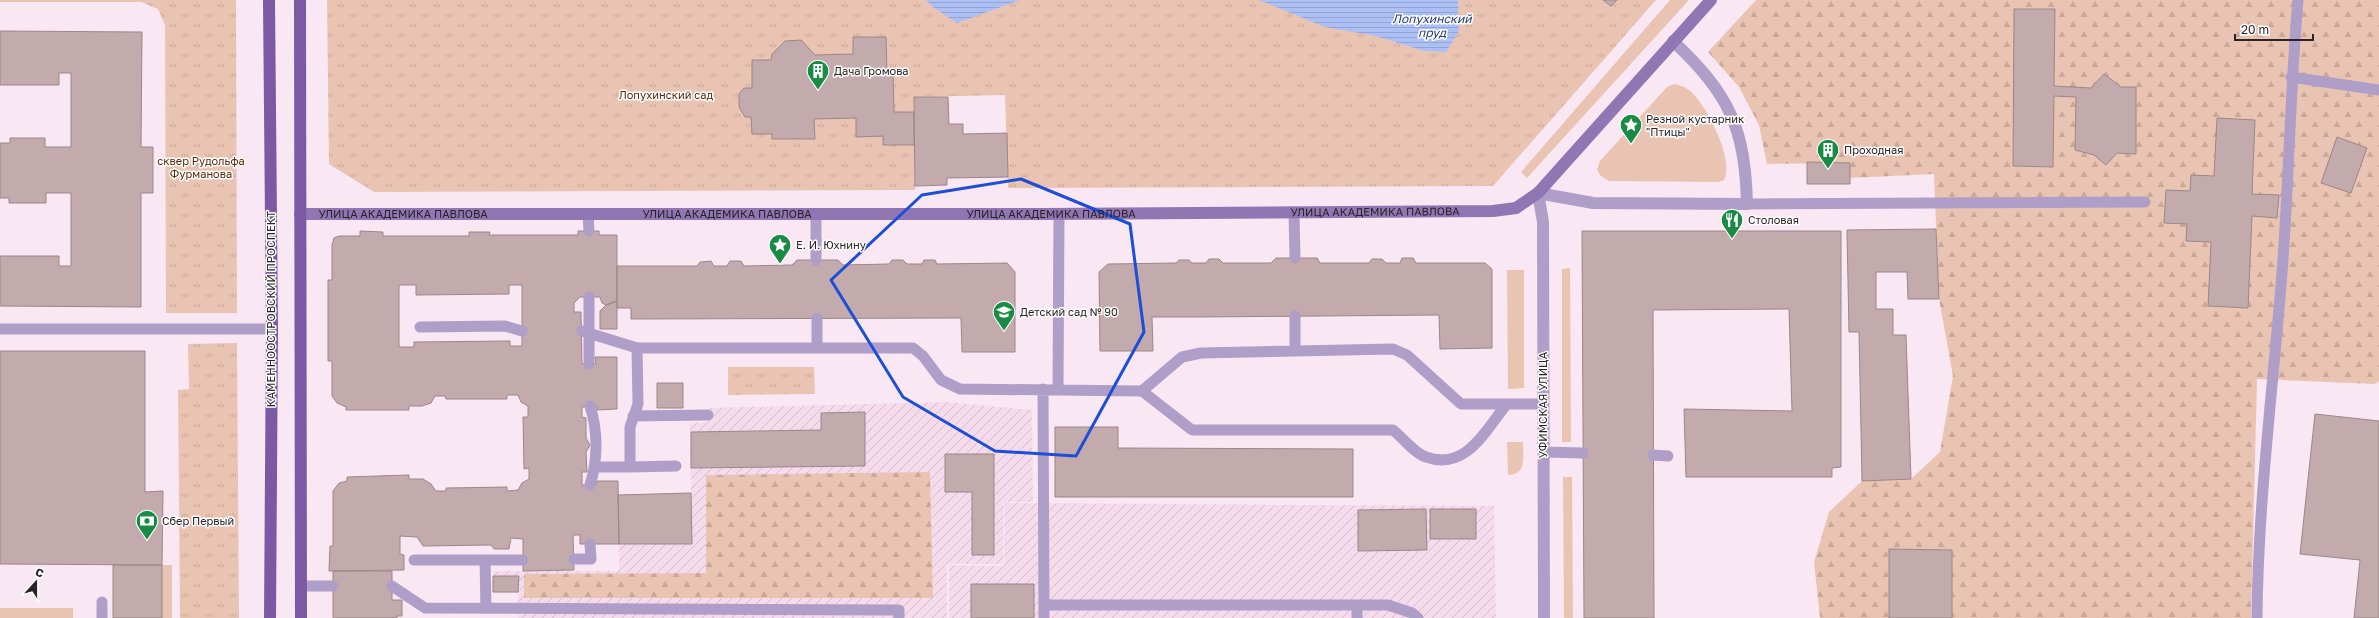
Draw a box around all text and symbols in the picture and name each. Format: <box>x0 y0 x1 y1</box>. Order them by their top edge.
water label: Лопухинский пруд <box>1392 11 1472 40</box>
scale bar <box>2235 16 2313 42</box>
text: 20 m <box>2241 22 2269 37</box>
building icon: Дача Громова <box>805 58 831 91</box>
place label: Дача Громова <box>834 64 909 77</box>
park label: Лопухинский сад <box>619 88 713 101</box>
place icon: Резной кустарник "Птицы" <box>1618 112 1644 145</box>
place label: Резной кустарник "Птицы" <box>1646 112 1745 138</box>
building icon: Проходная <box>1815 137 1841 170</box>
place label: Проходная <box>1844 143 1904 156</box>
park label: сквер Рудольфа Фурманова <box>157 154 245 180</box>
street label: УЛИЦА АКАДЕМИКА ПАВЛОВА <box>1290 204 1460 218</box>
street label: УЛИЦА АКАДЕМИКА ПАВЛОВА <box>966 206 1136 220</box>
street label: УЛИЦА АКАДЕМИКА ПАВЛОВА <box>318 207 488 220</box>
street label: УЛИЦА АКАДЕМИКА ПАВЛОВА <box>642 207 812 220</box>
restaurant icon: Столовая <box>1719 207 1745 240</box>
street label: КАМЕННООСТРОВСКИЙ ПРОСПЕКТ <box>264 211 277 407</box>
place label: Столовая <box>1748 213 1799 226</box>
place icon: Е. И. Юхнину <box>767 232 793 265</box>
place label: Е. И. Юхнину <box>796 238 866 251</box>
school or university icon: Детский сад № 90 <box>991 299 1017 332</box>
place label: Детский сад № 90 <box>1020 305 1118 318</box>
street label: УФИМСКАЯ УЛИЦА <box>1536 351 1549 458</box>
bank icon: Сбер Первый <box>134 508 160 541</box>
place label: Сбер Первый <box>162 514 234 527</box>
north arrow <box>16 562 56 602</box>
text: С <box>34 565 46 580</box>

